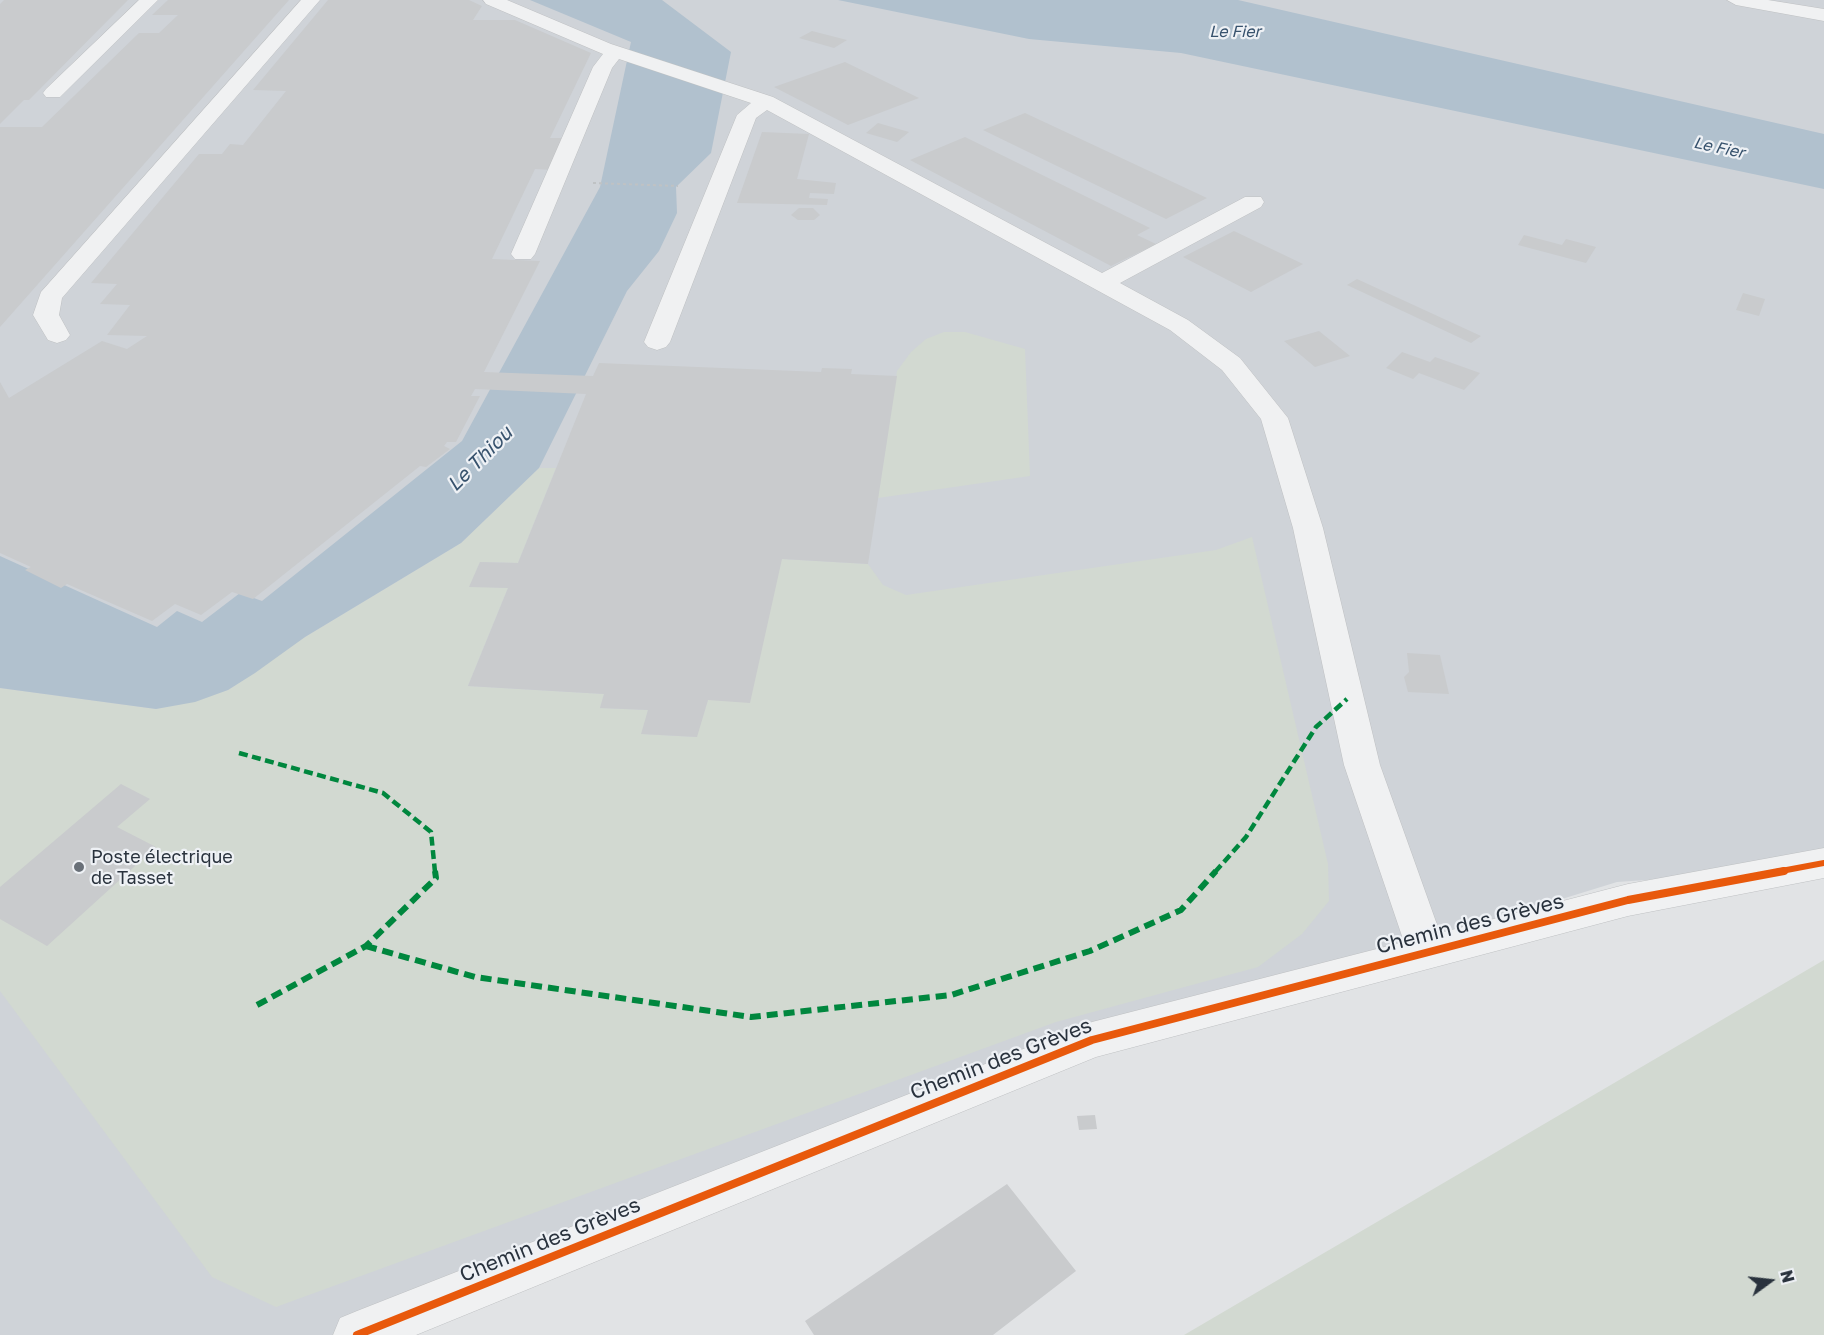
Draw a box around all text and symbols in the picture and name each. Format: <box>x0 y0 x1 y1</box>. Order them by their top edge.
water label: Le Fier <box>1209 22 1261 42</box>
water label: Le Fier <box>1692 133 1746 163</box>
water label: Le Thiou <box>443 422 517 496</box>
place label: Poste électrique de Tasset <box>91 846 233 888</box>
marker: Poste électrique de Tasset <box>72 860 86 874</box>
street label: Chemin des Grèves <box>1374 888 1566 960</box>
street label: Chemin des Grèves <box>907 1013 1095 1105</box>
street label: Chemin des Grèves <box>456 1192 644 1288</box>
north arrow <box>1740 1251 1800 1311</box>
text: N <box>1776 1268 1799 1285</box>

